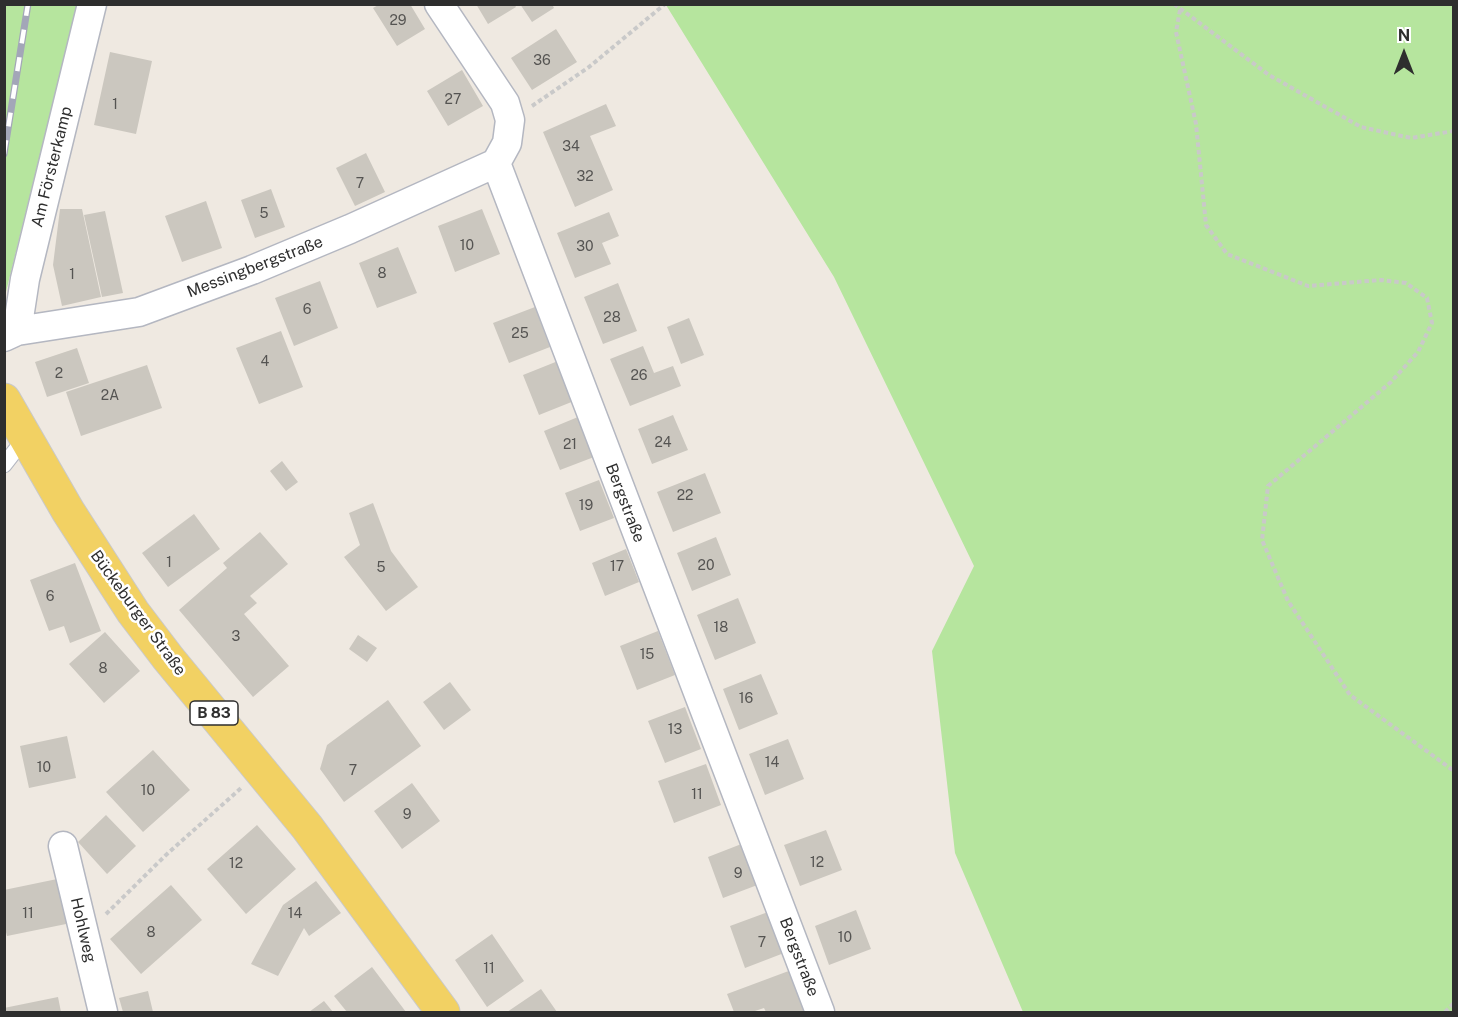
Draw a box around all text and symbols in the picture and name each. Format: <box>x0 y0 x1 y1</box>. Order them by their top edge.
house number: 29 <box>389 13 407 29</box>
north arrow <box>1374 24 1434 84</box>
text: N <box>1398 26 1410 45</box>
house number: 36 <box>533 53 551 69</box>
house number: 27 <box>445 92 461 108</box>
house number: 1 <box>112 97 118 113</box>
street label: Am Försterkamp <box>28 105 76 229</box>
house number: 34 <box>562 139 580 155</box>
house number: 32 <box>576 169 594 185</box>
house number: 7 <box>356 176 364 192</box>
house number: 5 <box>260 206 268 222</box>
street label: Messingbergstraße <box>184 232 326 302</box>
house number: 10 <box>460 238 474 254</box>
house number: 30 <box>576 239 594 255</box>
house number: 8 <box>377 266 387 282</box>
house number: 1 <box>69 267 75 283</box>
house number: 6 <box>303 302 311 318</box>
house number: 28 <box>603 310 621 326</box>
house number: 25 <box>511 326 529 342</box>
house number: 4 <box>261 354 269 370</box>
house number: 2 <box>55 366 63 382</box>
house number: 26 <box>630 368 648 384</box>
house number: 2A <box>101 388 119 404</box>
house number: 24 <box>654 435 672 451</box>
house number: 21 <box>563 437 577 453</box>
street label: Bergstraße <box>601 461 649 545</box>
house number: 22 <box>677 488 693 504</box>
house number: 19 <box>579 498 593 514</box>
street label: Bückeburger Straße <box>86 547 190 679</box>
house number: 1 <box>166 555 172 571</box>
house number: 20 <box>698 558 714 574</box>
house number: 17 <box>610 559 624 575</box>
house number: 5 <box>377 560 385 576</box>
house number: 6 <box>46 589 54 605</box>
house number: 18 <box>714 620 728 636</box>
house number: 3 <box>232 629 240 645</box>
house number: 15 <box>640 647 654 663</box>
house number: 8 <box>98 661 108 677</box>
house number: 16 <box>739 691 753 707</box>
road number: B 83 <box>190 701 238 725</box>
house number: 13 <box>668 722 682 738</box>
house number: 14 <box>765 755 779 771</box>
house number: 10 <box>37 760 51 776</box>
house number: 7 <box>349 763 357 779</box>
house number: 10 <box>141 783 155 799</box>
house number: 11 <box>691 787 703 803</box>
house number: 9 <box>403 807 411 823</box>
house number: 12 <box>810 855 824 871</box>
house number: 12 <box>229 856 243 872</box>
house number: 9 <box>734 866 742 882</box>
street label: Hohlweg <box>66 896 100 964</box>
house number: 11 <box>22 906 34 922</box>
house number: 14 <box>288 906 302 922</box>
street label: Bergstraße <box>775 915 823 999</box>
house number: 8 <box>146 925 156 941</box>
house number: 10 <box>838 930 852 946</box>
house number: 7 <box>758 935 766 951</box>
house number: 11 <box>483 961 495 977</box>

